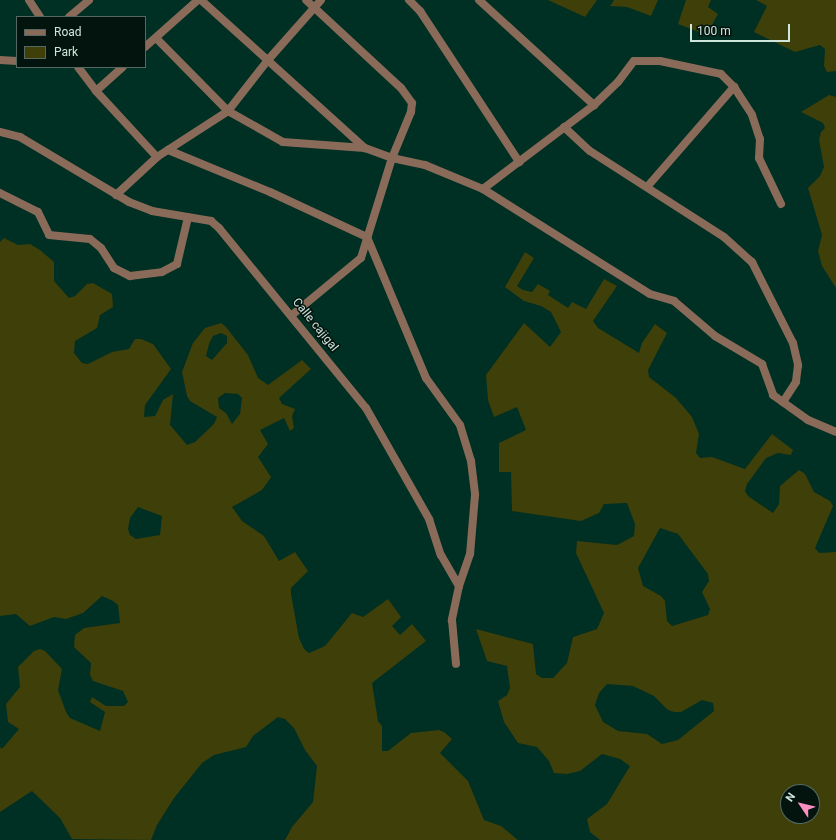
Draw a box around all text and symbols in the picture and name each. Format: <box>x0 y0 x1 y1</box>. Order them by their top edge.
legend <box>16 16 146 68</box>
scale bar <box>692 16 792 42</box>
text: 100 m <box>697 24 731 38</box>
text: Road <box>54 25 82 39</box>
text: Park <box>54 45 78 59</box>
street label: Calle cajigal <box>289 295 341 355</box>
north arrow <box>780 784 820 824</box>
text: N <box>783 791 798 804</box>

